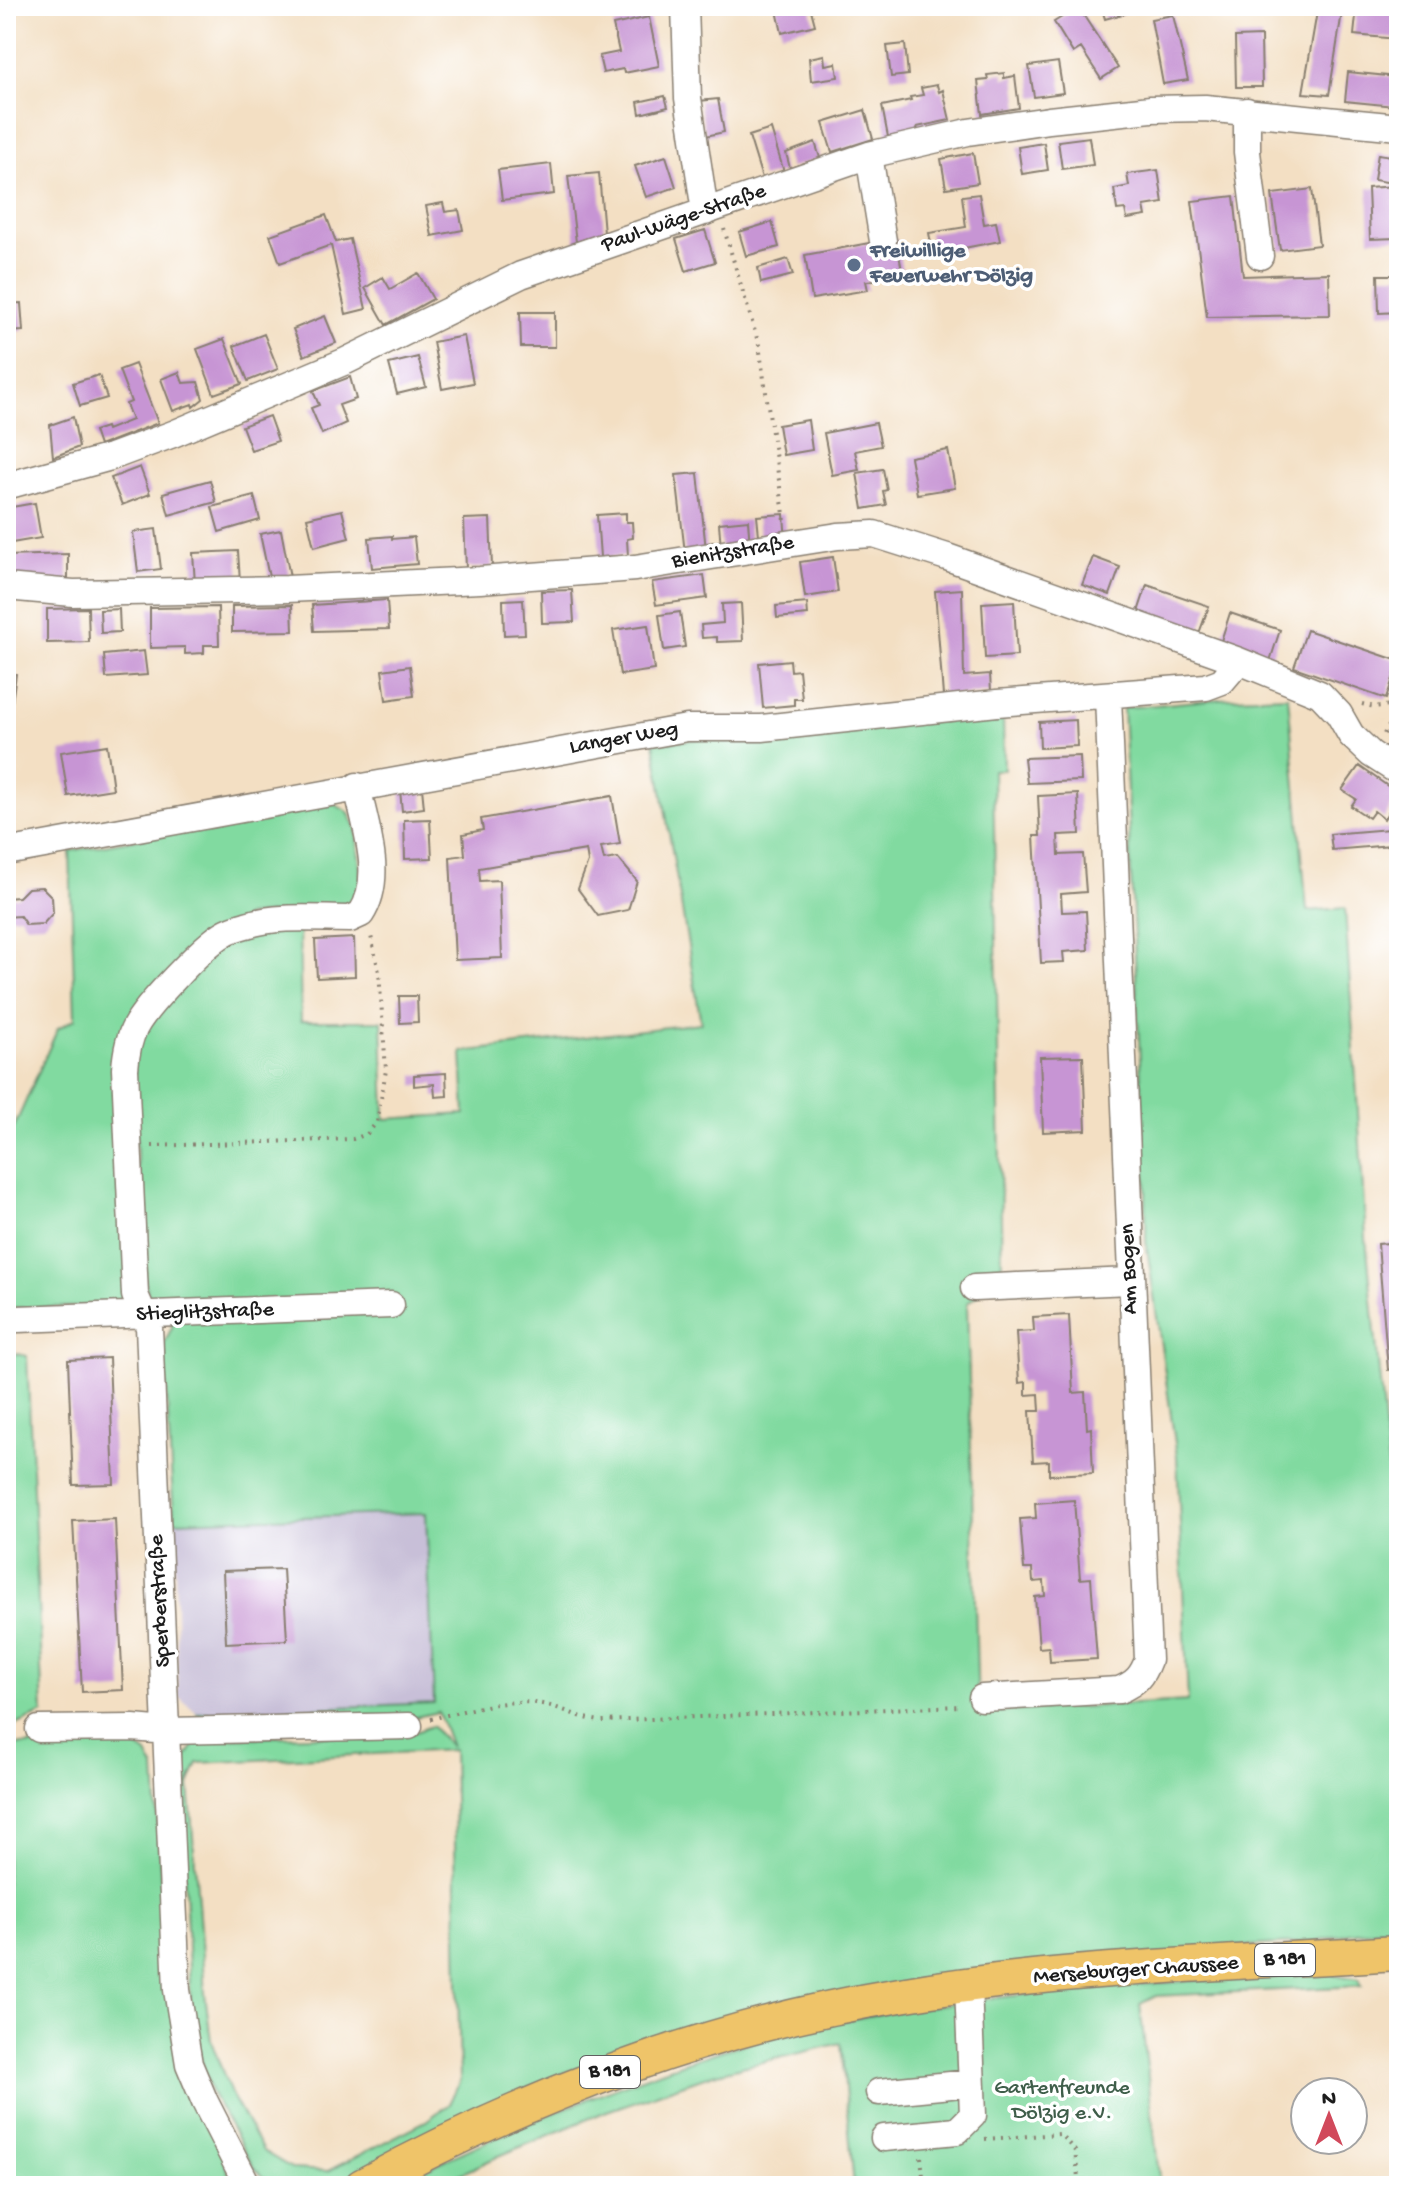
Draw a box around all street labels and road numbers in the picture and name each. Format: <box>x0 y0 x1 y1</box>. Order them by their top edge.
street label: Paul-Wäge-Straße <box>597 178 770 260</box>
street label: Bienitzstraße <box>669 530 796 576</box>
street label: Langer Weg <box>567 717 681 761</box>
street label: Am Bogen <box>1115 1223 1145 1315</box>
street label: Stieglitzstraße <box>136 1298 275 1328</box>
street label: Sperberstraße <box>145 1533 177 1668</box>
road number: B 181 <box>1255 1944 1315 1976</box>
street label: Merseburger Chaussee <box>1033 1951 1240 1991</box>
road number: B 181 <box>580 2056 640 2088</box>

